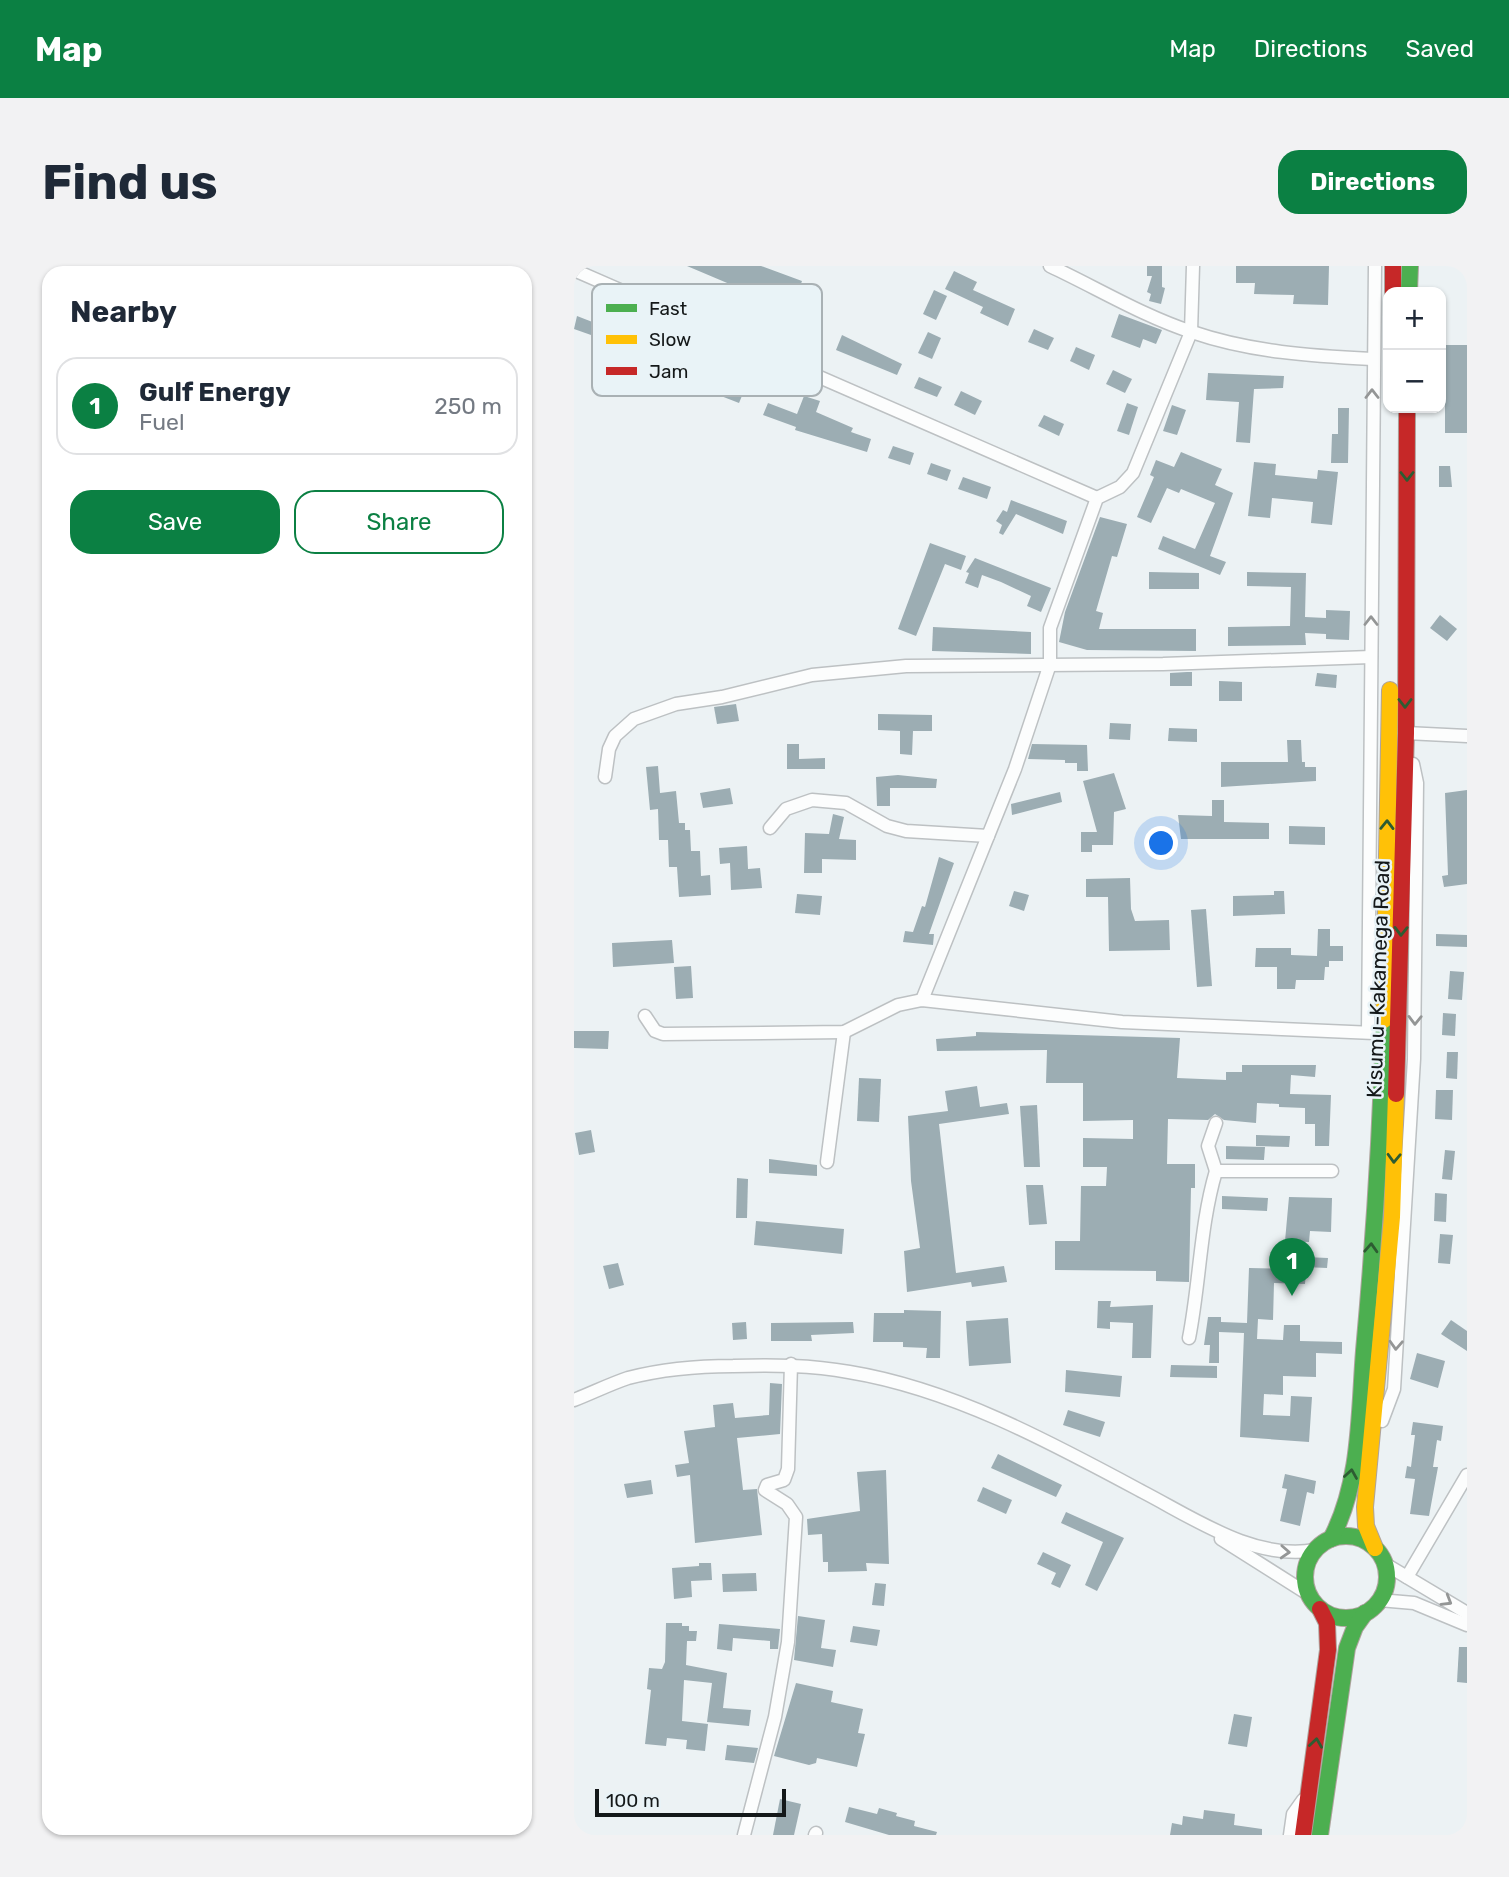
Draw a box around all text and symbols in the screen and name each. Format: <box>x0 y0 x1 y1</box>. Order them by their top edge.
text: Map <box>35 30 103 69</box>
text: Map <box>1169 35 1216 63</box>
text: Directions <box>1254 35 1367 63</box>
text: Saved <box>1405 35 1474 63</box>
button: Directions <box>1278 150 1467 214</box>
text: Find us <box>42 153 218 211</box>
legend <box>592 284 822 396</box>
map controls <box>1383 287 1446 413</box>
button: + <box>1383 287 1446 350</box>
text: Nearby <box>70 294 177 330</box>
text: Fast <box>649 297 688 320</box>
text: Slow <box>649 328 691 351</box>
button: − <box>1383 350 1446 413</box>
text: Jam <box>649 360 688 383</box>
text: Gulf Energy <box>139 377 291 408</box>
one-way arrow <box>1364 388 1380 398</box>
text: 1 <box>89 392 101 420</box>
text: 250 m <box>434 392 502 420</box>
text: Fuel <box>139 408 185 436</box>
one-way arrow <box>1399 471 1415 482</box>
button: Save <box>70 490 280 554</box>
button: Share <box>294 490 504 554</box>
one-way arrow <box>1363 615 1379 626</box>
one-way arrow <box>1398 698 1413 709</box>
one-way arrow <box>1379 819 1395 829</box>
your location <box>1144 826 1178 860</box>
street label: Kisumu-Kakamega Road <box>1361 860 1395 1098</box>
one-way arrow <box>1393 926 1409 937</box>
one-way arrow <box>1408 1015 1423 1026</box>
one-way arrow <box>1386 1153 1401 1164</box>
pin: 1 <box>1269 1238 1315 1296</box>
one-way arrow <box>1363 1242 1378 1253</box>
one-way arrow <box>1389 1340 1404 1351</box>
one-way arrow <box>1343 1468 1358 1480</box>
one-way arrow <box>1280 1545 1291 1560</box>
one-way arrow <box>1439 1593 1452 1606</box>
one-way arrow <box>1309 1737 1324 1749</box>
scale bar <box>595 1786 786 1818</box>
text: 100 m <box>606 1789 660 1812</box>

